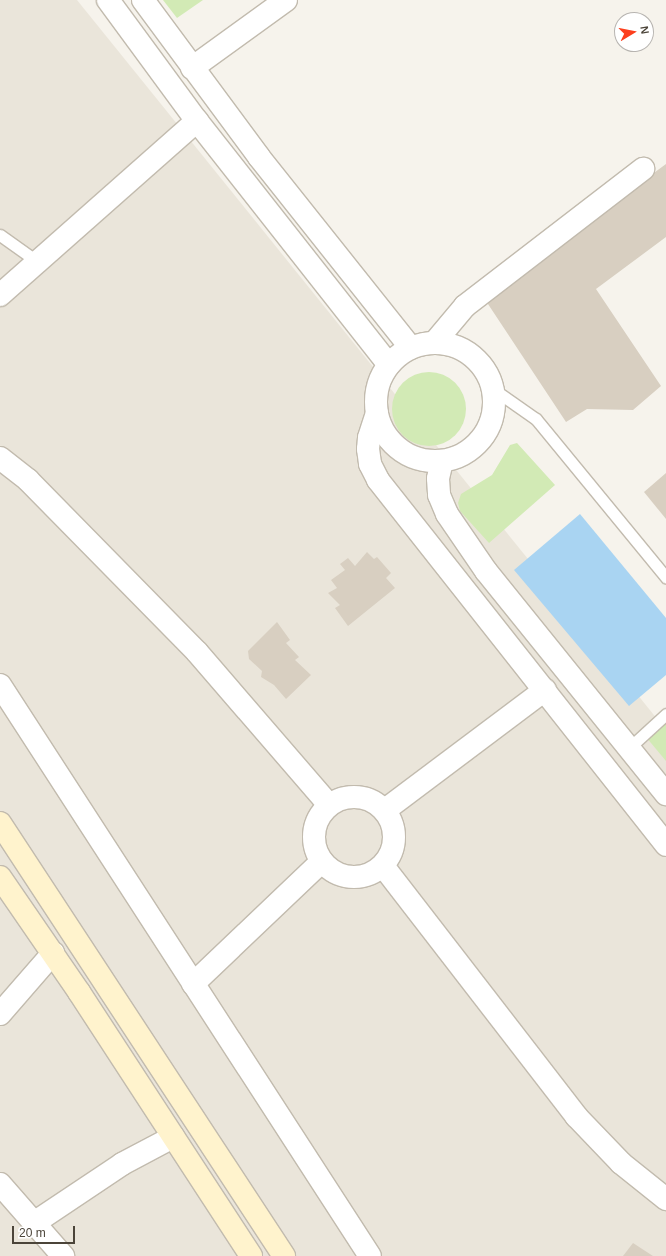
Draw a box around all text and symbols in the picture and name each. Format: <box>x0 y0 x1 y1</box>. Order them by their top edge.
north arrow <box>614 12 654 52</box>
text: N <box>638 25 651 35</box>
scale bar <box>14 1218 77 1244</box>
text: 20 m <box>19 1226 46 1240</box>

